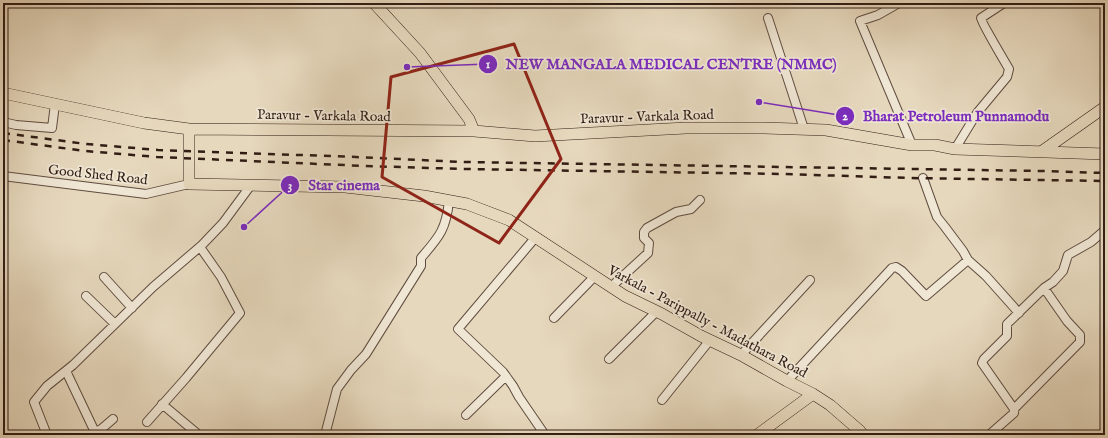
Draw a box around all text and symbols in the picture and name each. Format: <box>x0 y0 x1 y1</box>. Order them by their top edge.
callout: NEW MANGALA MEDICAL CENTRE (NMMC) <box>478 51 845 78</box>
text: NEW MANGALA MEDICAL CENTRE (NMMC) <box>504 55 837 74</box>
text: 1 <box>486 57 491 72</box>
callout: Bharat Petroleum Punnamodu <box>835 102 1058 129</box>
street label: Paravur - Varkala Road <box>257 106 392 126</box>
street label: Paravur - Varkala Road <box>580 106 715 128</box>
text: Bharat Petroleum Punnamodu <box>863 107 1050 126</box>
text: 2 <box>842 109 848 124</box>
street label: Good Shed Road <box>47 161 149 189</box>
callout: Star cinema <box>280 171 387 198</box>
text: Star cinema <box>308 176 380 195</box>
text: 3 <box>288 178 292 193</box>
street label: Varkala - Parippally - Madathara Road <box>604 261 811 383</box>

